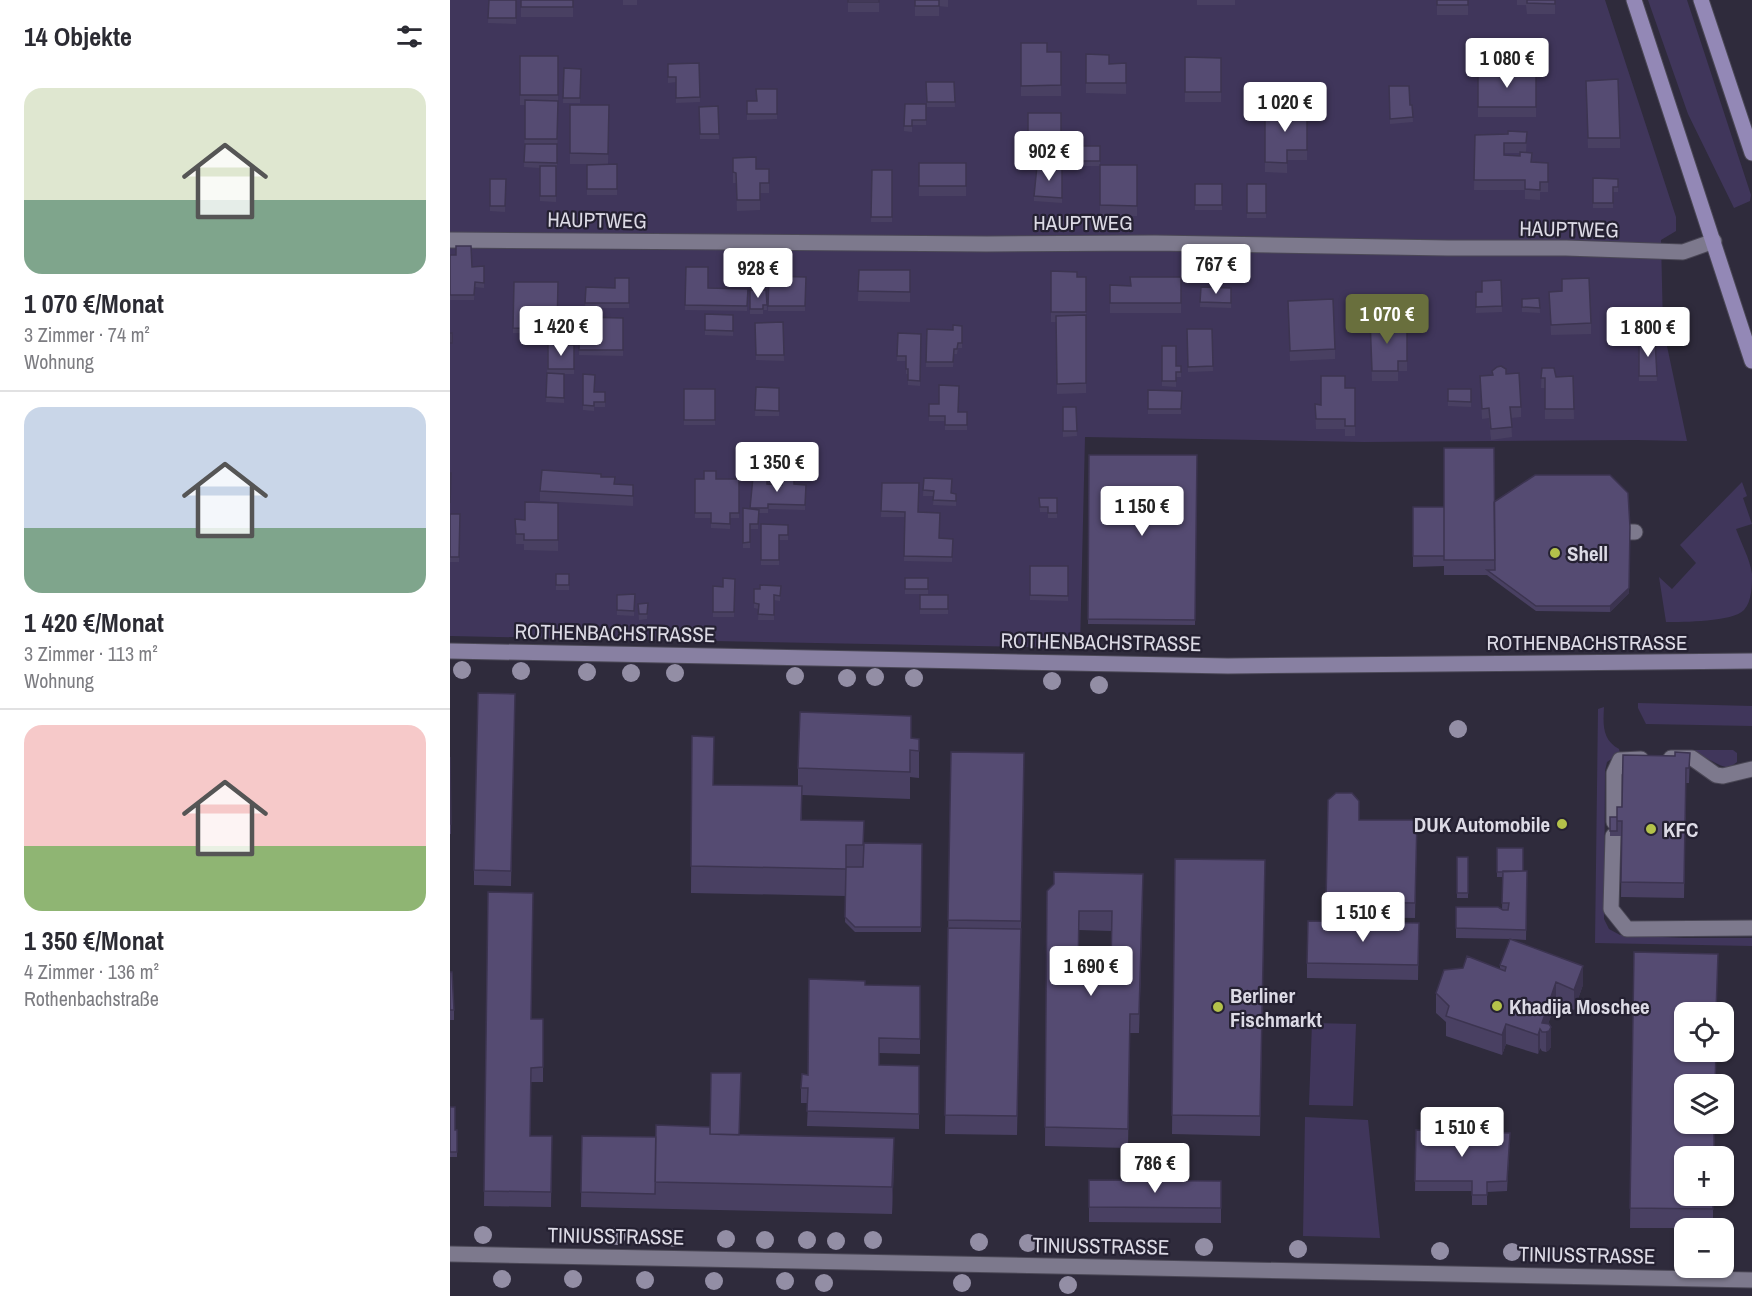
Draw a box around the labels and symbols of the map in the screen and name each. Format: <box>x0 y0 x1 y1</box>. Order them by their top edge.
pin: 1 080 € <box>1452 38 1562 89</box>
pin: 1 020 € <box>1230 82 1340 133</box>
pin: 902 € <box>1007 131 1091 182</box>
street label: HAUPTWEG <box>547 205 647 235</box>
street label: HAUPTWEG <box>1033 208 1133 237</box>
street label: HAUPTWEG <box>1519 214 1619 244</box>
pin: 767 € <box>1174 244 1258 295</box>
pin: 928 € <box>716 248 800 299</box>
pin: 1 070 € <box>1332 294 1442 345</box>
pin: 1 420 € <box>506 306 616 357</box>
pin: 1 800 € <box>1593 307 1703 358</box>
pin: 1 350 € <box>722 442 832 493</box>
pin: 1 150 € <box>1087 486 1197 537</box>
place label: Shell <box>1567 539 1608 568</box>
marker: Shell <box>1548 546 1562 560</box>
street label: ROTHENBACHSTRASSE <box>514 617 716 649</box>
street label: ROTHENBACHSTRASSE <box>1000 626 1202 658</box>
street label: ROTHENBACHSTRASSE <box>1487 628 1687 657</box>
place label: DUK Automobile <box>1414 810 1550 839</box>
place label: KFC <box>1663 815 1698 844</box>
marker: DUK Automobile <box>1555 817 1569 831</box>
marker: KFC <box>1644 822 1658 836</box>
pin: 1 510 € <box>1308 892 1418 943</box>
pin: 1 690 € <box>1036 946 1146 997</box>
place label: Berliner Fischmarkt <box>1230 981 1322 1034</box>
place label: Khadija Moschee <box>1509 992 1650 1021</box>
marker: Khadija Moschee <box>1490 999 1504 1013</box>
marker: Berliner Fischmarkt <box>1211 1000 1225 1014</box>
pin: 1 510 € <box>1407 1107 1517 1158</box>
pin: 786 € <box>1113 1143 1197 1194</box>
street label: TINIUSSTRASSE <box>547 1220 685 1252</box>
street label: TINIUSSTRASSE <box>1032 1230 1170 1262</box>
street label: TINIUSSTRASSE <box>1518 1239 1656 1271</box>

